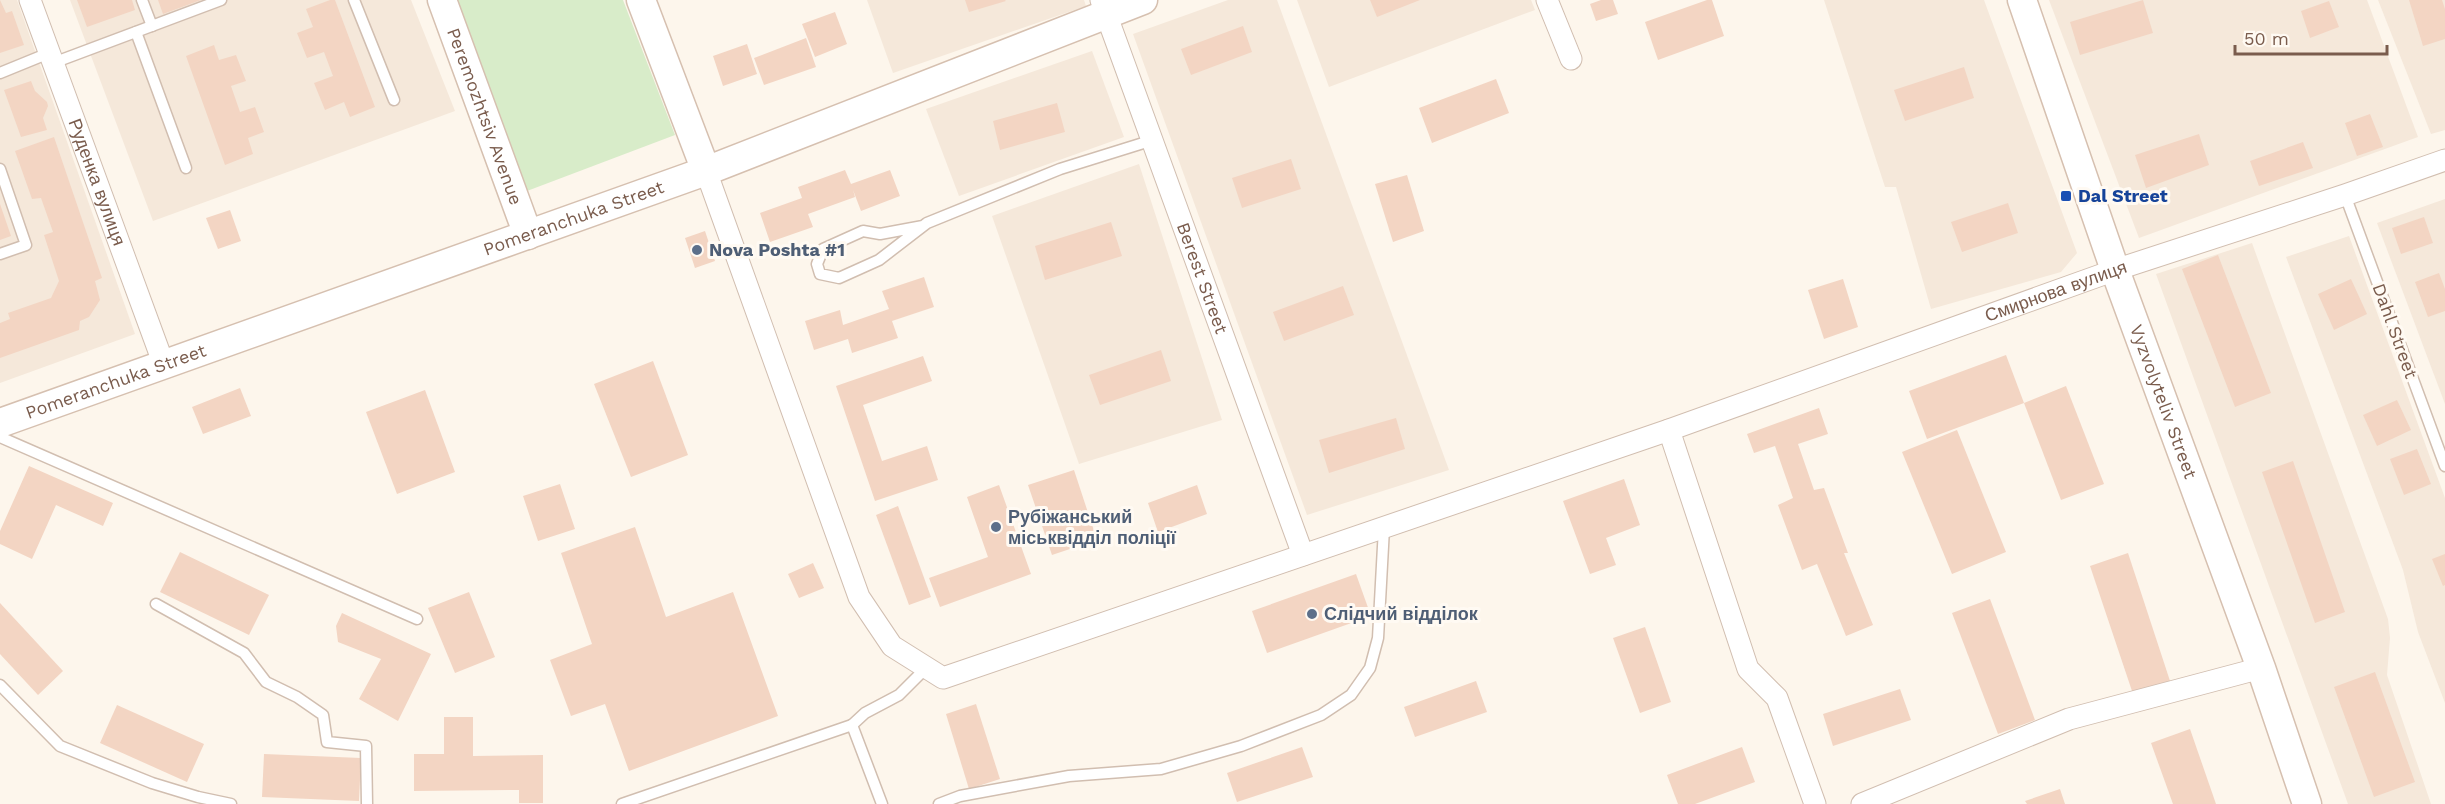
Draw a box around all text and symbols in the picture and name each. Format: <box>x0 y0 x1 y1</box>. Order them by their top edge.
scale bar <box>2235 18 2386 56</box>
street label: Peremozhtsiv Avenue <box>443 25 527 208</box>
text: 50 m <box>2244 28 2289 49</box>
street label: Руденка вулиця <box>64 116 130 248</box>
street label: Pomeranchuka Street <box>480 176 667 260</box>
place label: Dal Street <box>2078 185 2168 206</box>
marker: Dal Street <box>2059 189 2073 203</box>
street label: Berest Street <box>1173 219 1233 337</box>
place label: Nova Poshta #1 <box>709 239 845 260</box>
marker: Nova Poshta #1 <box>690 243 704 257</box>
street label: Смирнова вулиця <box>1982 256 2129 326</box>
street label: Dahl Street <box>2369 280 2423 382</box>
street label: Vyzvolyteliv Street <box>2126 322 2202 482</box>
street label: Pomeranchuka Street <box>23 339 209 423</box>
place label: Рубіжанський міськвідділ поліції <box>1008 506 1177 548</box>
marker: Рубіжанський міськвідділ поліції <box>989 520 1003 534</box>
place label: Слідчий відділок <box>1324 603 1479 624</box>
marker: Слідчий відділок <box>1305 607 1319 621</box>

